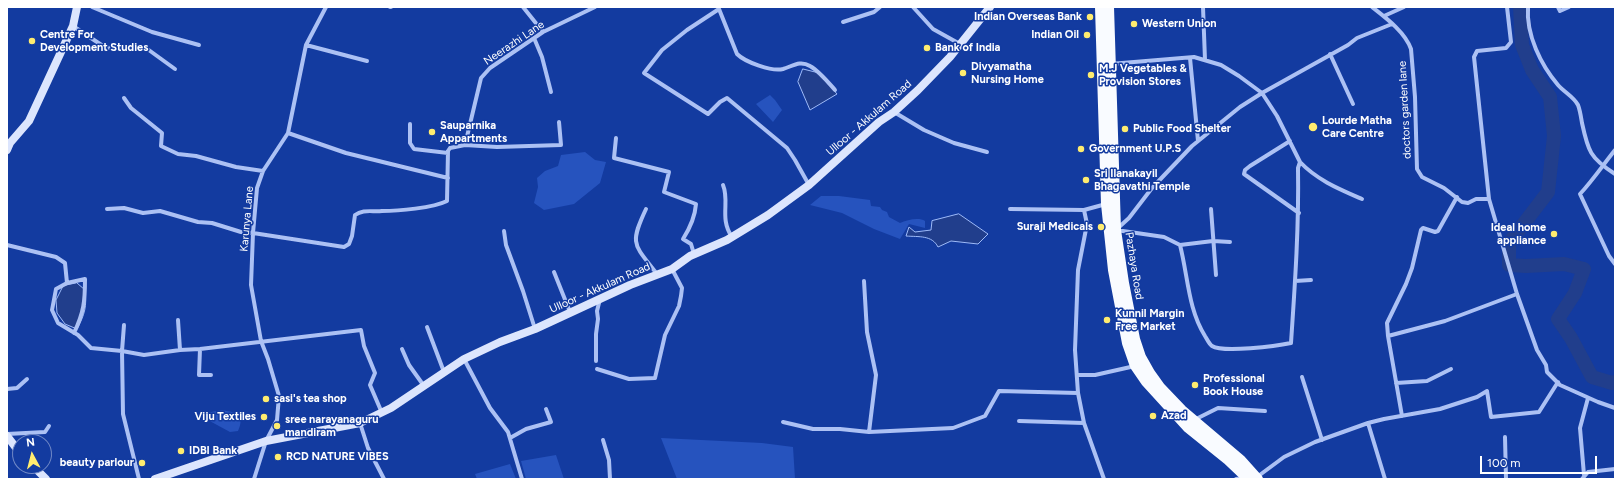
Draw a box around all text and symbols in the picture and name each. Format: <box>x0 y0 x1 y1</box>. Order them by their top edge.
place label: Indian Overseas Bank <box>974 10 1082 24</box>
marker: Indian Overseas Bank <box>1085 12 1095 22</box>
place label: Western Union <box>1142 17 1217 31</box>
street label: Neerazhi Lane <box>481 18 547 68</box>
marker: Western Union <box>1129 19 1139 29</box>
place label: Centre For Development Studies <box>40 28 148 54</box>
place label: Indian Oil <box>1031 28 1079 42</box>
marker: Indian Oil <box>1082 30 1092 40</box>
marker: Centre For Development Studies <box>27 36 37 46</box>
place label: Bank of India <box>935 41 1000 55</box>
marker: Bank of India <box>922 43 932 53</box>
place label: Divyamatha Nursing Home <box>971 60 1044 86</box>
street label: doctors garden lane <box>1396 61 1414 159</box>
place label: M.J Vegetables & Provision Stores <box>1099 62 1187 88</box>
marker: Divyamatha Nursing Home <box>958 68 968 78</box>
marker: M.J Vegetables & Provision Stores <box>1086 70 1096 80</box>
street label: Ulloor - Akkulam Road <box>824 77 914 159</box>
place label: Lourde Matha Care Centre <box>1322 114 1392 140</box>
place label: Sauparnika Appartments <box>440 119 507 145</box>
marker: Lourde Matha Care Centre <box>1307 121 1319 133</box>
place label: Public Food Shelter <box>1133 122 1231 136</box>
marker: Public Food Shelter <box>1120 124 1130 134</box>
marker: Sauparnika Appartments <box>427 127 437 137</box>
place label: Government U.P.S <box>1089 142 1181 156</box>
marker: Government U.P.S <box>1076 144 1086 154</box>
place label: Sri Ilanakayil Bhagavathi Temple <box>1094 167 1190 193</box>
marker: Sri Ilanakayil Bhagavathi Temple <box>1081 175 1091 185</box>
street label: Karunya Lane <box>238 186 256 252</box>
place label: Suraji Medicals <box>1017 220 1093 234</box>
place label: Ideal home appliance <box>1491 221 1546 247</box>
marker: Suraji Medicals <box>1096 222 1106 232</box>
marker: Ideal home appliance <box>1549 229 1559 239</box>
street label: Pazhaya Road <box>1122 231 1146 301</box>
street label: Ulloor - Akkulam Road <box>548 260 652 316</box>
place label: Kunnil Margin Free Market <box>1115 307 1184 333</box>
marker: Kunnil Margin Free Market <box>1102 315 1112 325</box>
place label: Professional Book House <box>1203 372 1265 398</box>
marker: Professional Book House <box>1190 380 1200 390</box>
place label: sasi's tea shop <box>274 392 347 406</box>
marker: sasi's tea shop <box>261 394 271 404</box>
place label: Azad <box>1161 409 1187 423</box>
place label: Viju Textiles <box>194 410 256 424</box>
marker: Azad <box>1148 411 1158 421</box>
marker: Viju Textiles <box>259 412 269 422</box>
place label: sree narayanaguru mandiram <box>285 413 378 439</box>
marker: sree narayanaguru mandiram <box>272 421 282 431</box>
north arrow <box>12 434 52 474</box>
text: N <box>26 436 36 450</box>
place label: IDBI Bank <box>189 444 237 458</box>
marker: IDBI Bank <box>176 446 186 456</box>
scale bar <box>1482 448 1599 474</box>
place label: RCD NATURE VIBES <box>286 450 389 464</box>
marker: RCD NATURE VIBES <box>273 452 283 462</box>
place label: beauty parlour <box>60 456 134 470</box>
text: 100 m <box>1487 456 1521 470</box>
marker: beauty parlour <box>137 458 147 468</box>

